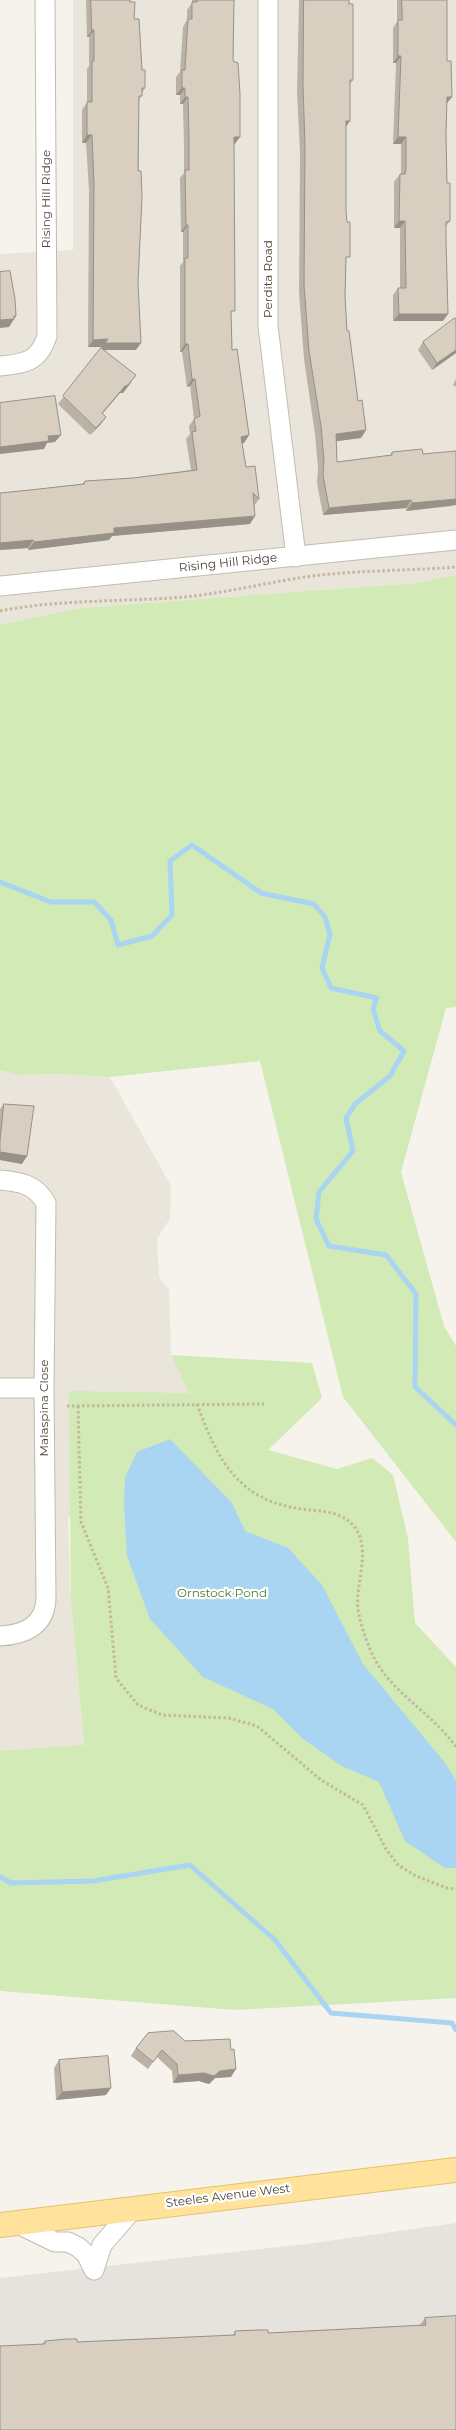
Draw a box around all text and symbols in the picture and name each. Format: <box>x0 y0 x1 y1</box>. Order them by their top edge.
street label: Rising Hill Ridge <box>39 150 53 248</box>
street label: Perdita Road <box>261 240 275 318</box>
street label: Rising Hill Ridge <box>178 551 278 575</box>
street label: Malaspina Close <box>37 1360 51 1456</box>
park label: Ornstock Pond <box>177 1586 267 1600</box>
street label: Steeles Avenue West <box>165 2181 291 2211</box>

